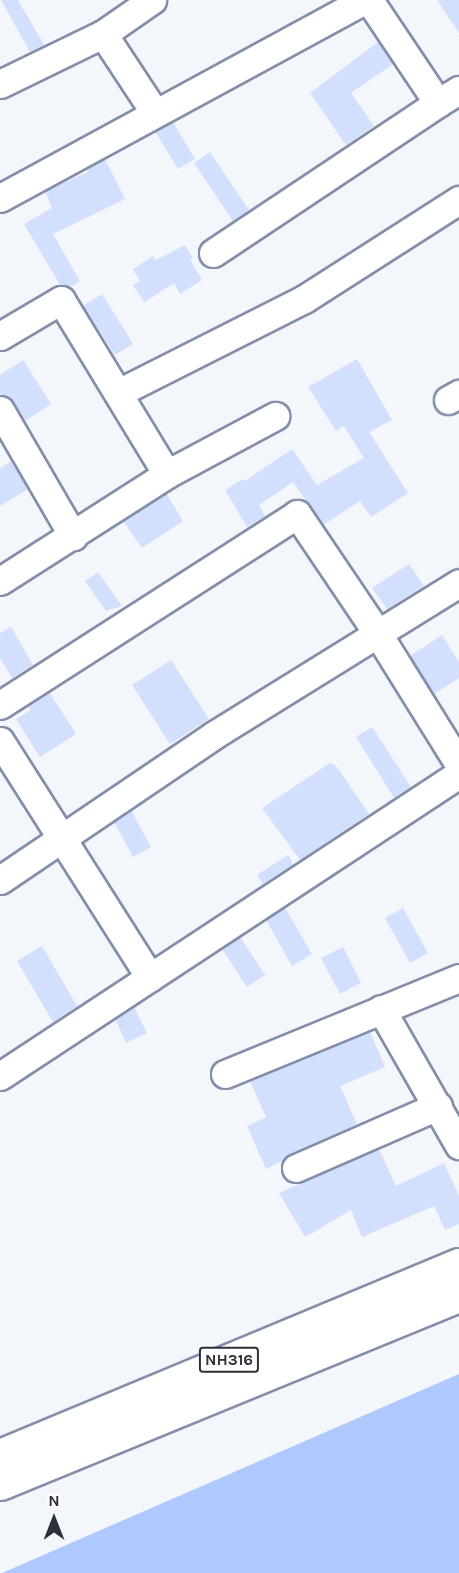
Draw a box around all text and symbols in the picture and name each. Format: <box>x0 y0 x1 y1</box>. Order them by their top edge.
road number: NH316 <box>198 1347 260 1373</box>
north arrow <box>24 1489 84 1549</box>
text: N <box>48 1491 60 1510</box>

